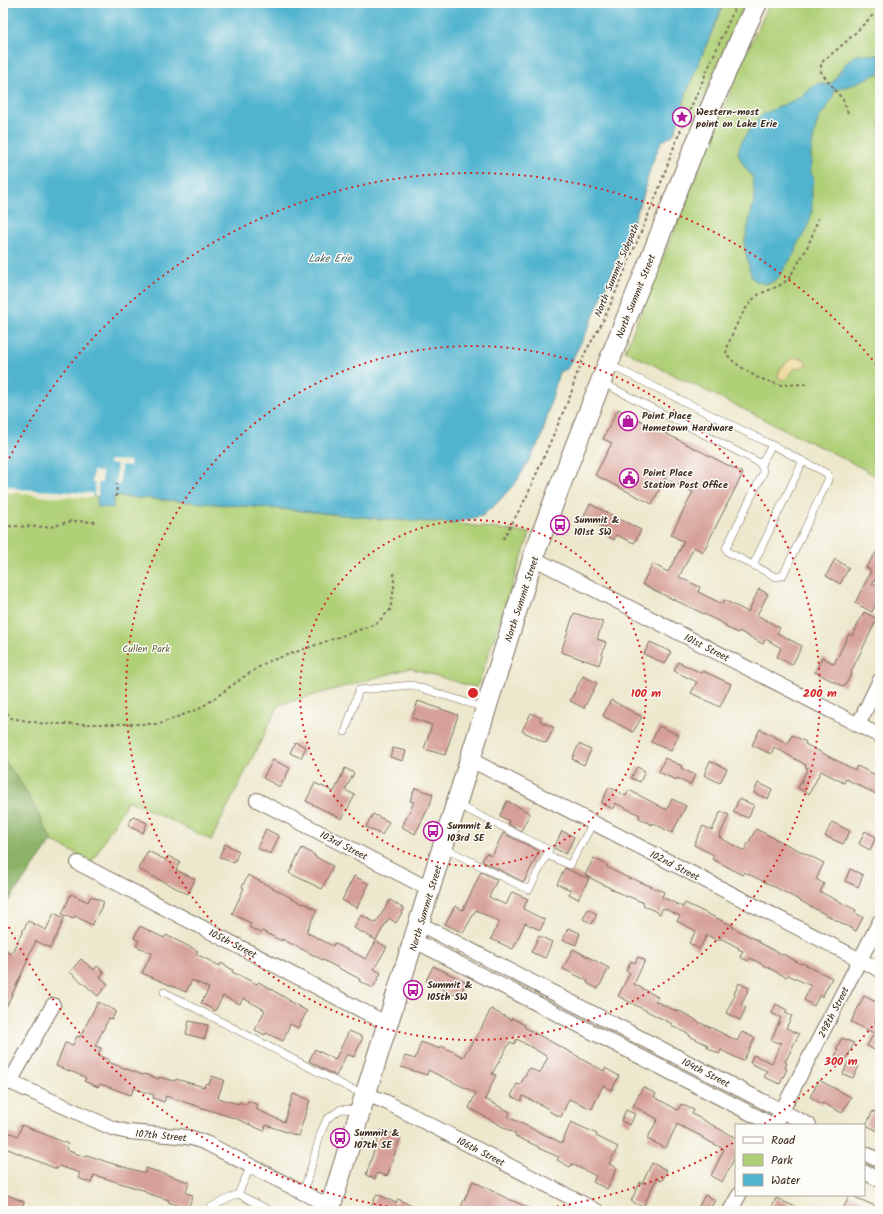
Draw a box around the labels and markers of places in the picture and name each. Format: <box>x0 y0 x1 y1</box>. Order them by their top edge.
place label: Western-most point on Lake Erie <box>695 104 777 132</box>
place icon: Western-most point on Lake Erie <box>671 106 693 128</box>
place label: Point Place Hometown Hardware <box>642 408 733 436</box>
shop icon: Point Place Hometown Hardware <box>617 410 639 432</box>
place label: Point Place Station Post Office <box>643 465 728 493</box>
public building icon: Point Place Station Post Office <box>618 467 640 489</box>
place label: Summit & 101st SW <box>574 512 620 540</box>
bus stop icon: Summit & 101st SW <box>549 514 571 536</box>
centre of rings <box>466 686 480 700</box>
place label: Summit & 103rd SE <box>447 818 493 846</box>
bus stop icon: Summit & 103rd SE <box>422 820 444 842</box>
place label: Summit & 105th SW <box>427 977 473 1005</box>
bus stop icon: Summit & 105th SW <box>402 979 424 1001</box>
place label: Summit & 107th SE <box>354 1125 400 1153</box>
bus stop icon: Summit & 107th SE <box>329 1127 351 1149</box>

